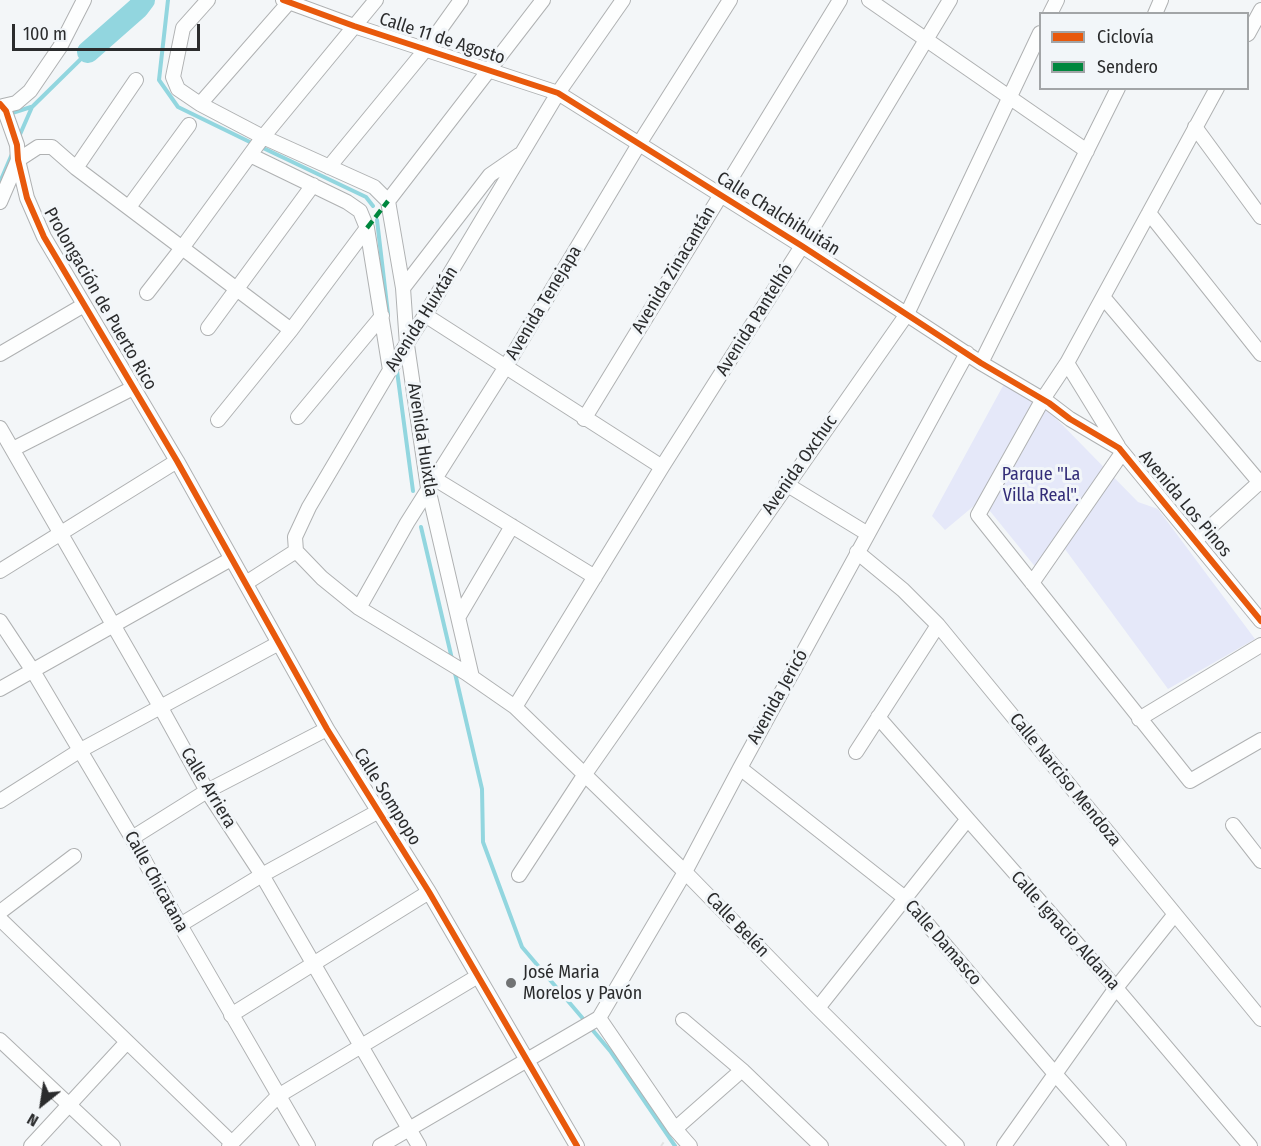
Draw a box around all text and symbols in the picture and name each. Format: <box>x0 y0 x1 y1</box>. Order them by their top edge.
street label: Calle 11 de Agosto <box>376 9 508 69</box>
scale bar <box>15 12 202 50</box>
legend <box>1039 12 1249 90</box>
text: 100 m <box>23 23 67 45</box>
text: Ciclovía <box>1097 26 1154 48</box>
text: Sendero <box>1097 56 1158 78</box>
street label: Calle Chalchihuitán <box>712 167 844 261</box>
street label: Avenida Zinacantán <box>628 203 720 337</box>
street label: Prolongación de Puerto Rico <box>39 204 161 394</box>
street label: Avenida Tenejapa <box>501 242 587 364</box>
street label: Avenida Pantelhó <box>712 260 798 380</box>
street label: Avenida Huixtán <box>381 262 463 376</box>
street label: Avenida Huixtla <box>402 382 442 498</box>
street label: Avenida Oxchuc <box>758 411 842 519</box>
street label: Avenida Los Pinos <box>1134 446 1236 562</box>
park label: Parque "La Villa Real". <box>1002 464 1080 506</box>
street label: Avenida Jericó <box>743 646 813 748</box>
street label: Calle Narciso Mendoza <box>1005 709 1125 851</box>
street label: Calle Arriera <box>176 744 240 832</box>
street label: Calle Sompopo <box>349 744 425 850</box>
street label: Calle Chicatana <box>119 828 193 936</box>
street label: Calle Ignacio Aldama <box>1006 867 1124 995</box>
street label: Calle Belén <box>701 888 773 962</box>
street label: Calle Damasco <box>900 896 986 990</box>
place label: José Maria Morelos y Pavón <box>523 962 642 1004</box>
marker: José Maria Morelos y Pavón <box>504 976 518 990</box>
north arrow <box>12 1074 72 1134</box>
text: N <box>24 1109 42 1131</box>

